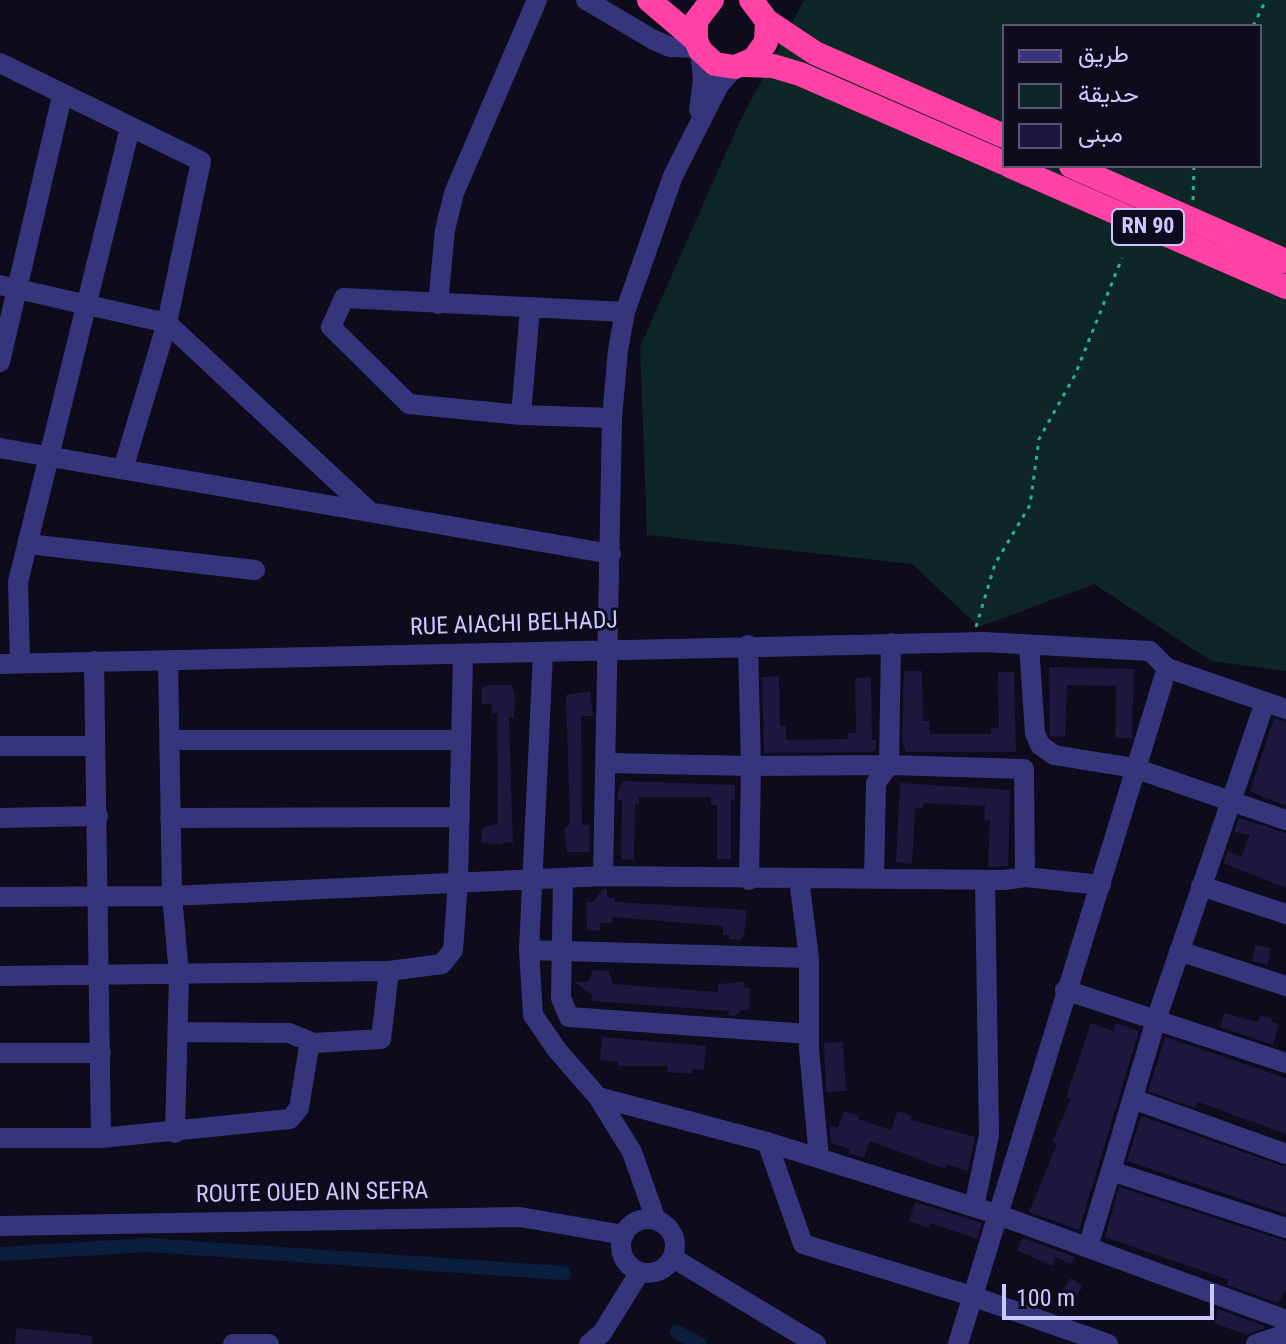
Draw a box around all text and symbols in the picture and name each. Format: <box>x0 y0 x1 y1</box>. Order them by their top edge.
legend <box>1002 24 1262 168</box>
text: طريق <box>1078 40 1129 68</box>
text: حديقة <box>1078 80 1139 108</box>
text: مبنى <box>1078 120 1123 148</box>
road number: RN 90 <box>1112 209 1184 245</box>
street label: RUE AIACHI BELHADJ <box>410 607 618 643</box>
street label: ROUTE OUED AIN SEFRA <box>196 1178 428 1210</box>
scale bar <box>1006 1268 1218 1318</box>
text: 100 m <box>1016 1284 1075 1312</box>

